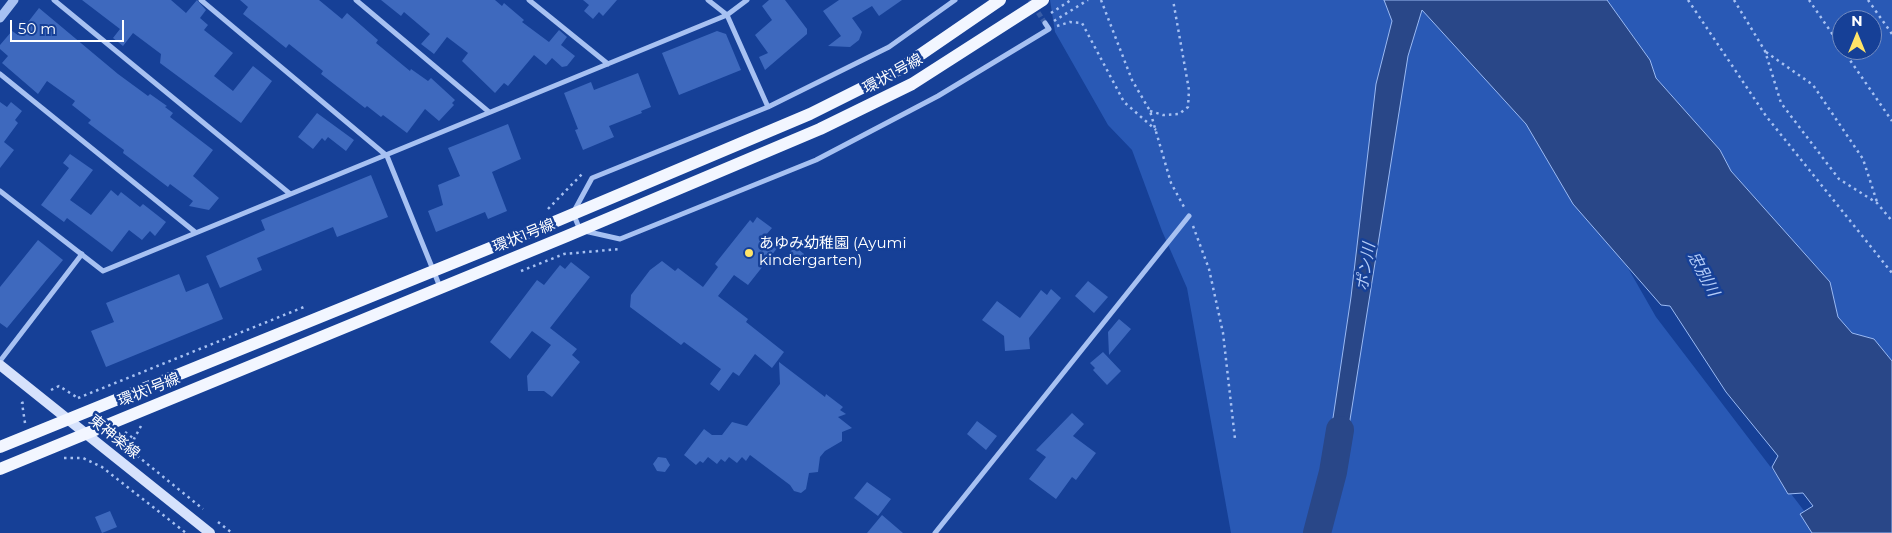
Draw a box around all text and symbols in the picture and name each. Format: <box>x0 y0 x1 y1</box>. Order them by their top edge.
scale bar <box>12 10 126 42</box>
north arrow <box>1832 10 1882 60</box>
text: N <box>1851 12 1863 30</box>
text: 50 m <box>18 19 56 38</box>
street label: 環状1号線 <box>860 50 926 98</box>
street label: 環状1号線 <box>490 215 558 257</box>
place label: あゆみ幼稚園 (Ayumi kindergarten) <box>759 235 906 270</box>
water label: ポン川 <box>1353 242 1379 292</box>
marker: あゆみ幼稚園 (Ayumi kindergarten) <box>743 247 755 259</box>
water label: 忠別川 <box>1683 248 1723 300</box>
street label: 環状1号線 <box>115 369 183 411</box>
street label: 東神楽線 <box>85 411 143 463</box>

